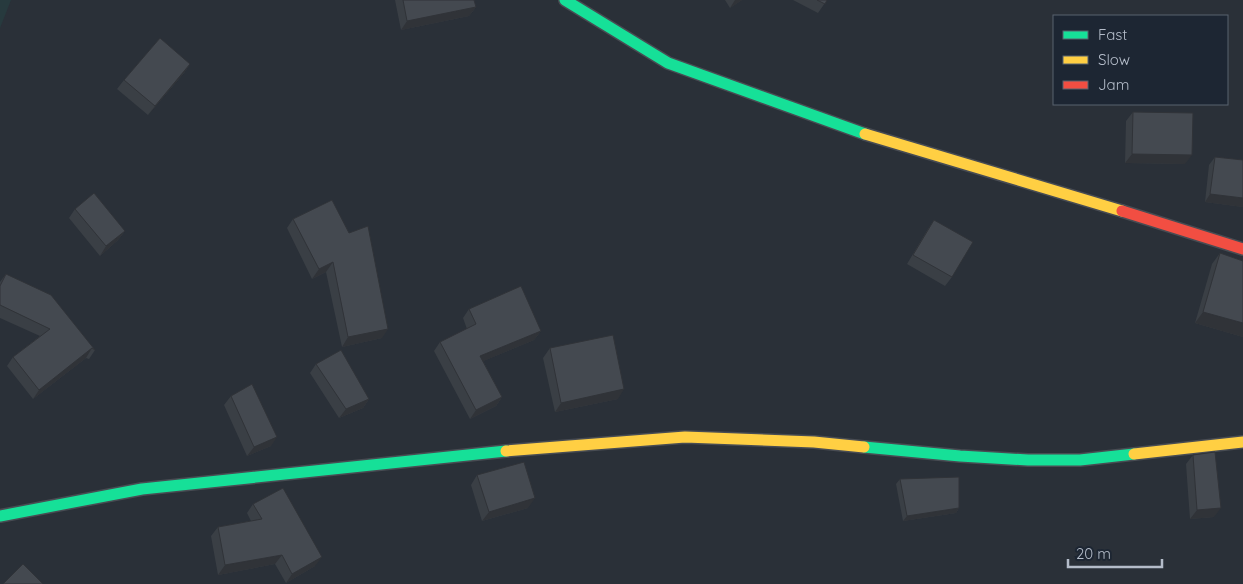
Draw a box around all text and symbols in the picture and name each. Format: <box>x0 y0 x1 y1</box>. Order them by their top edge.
legend <box>1053 15 1228 105</box>
text: Fast <box>1098 25 1127 44</box>
text: Slow <box>1098 50 1130 69</box>
text: Jam <box>1098 75 1129 94</box>
scale bar <box>1068 536 1162 568</box>
text: 20 m <box>1076 544 1111 563</box>

